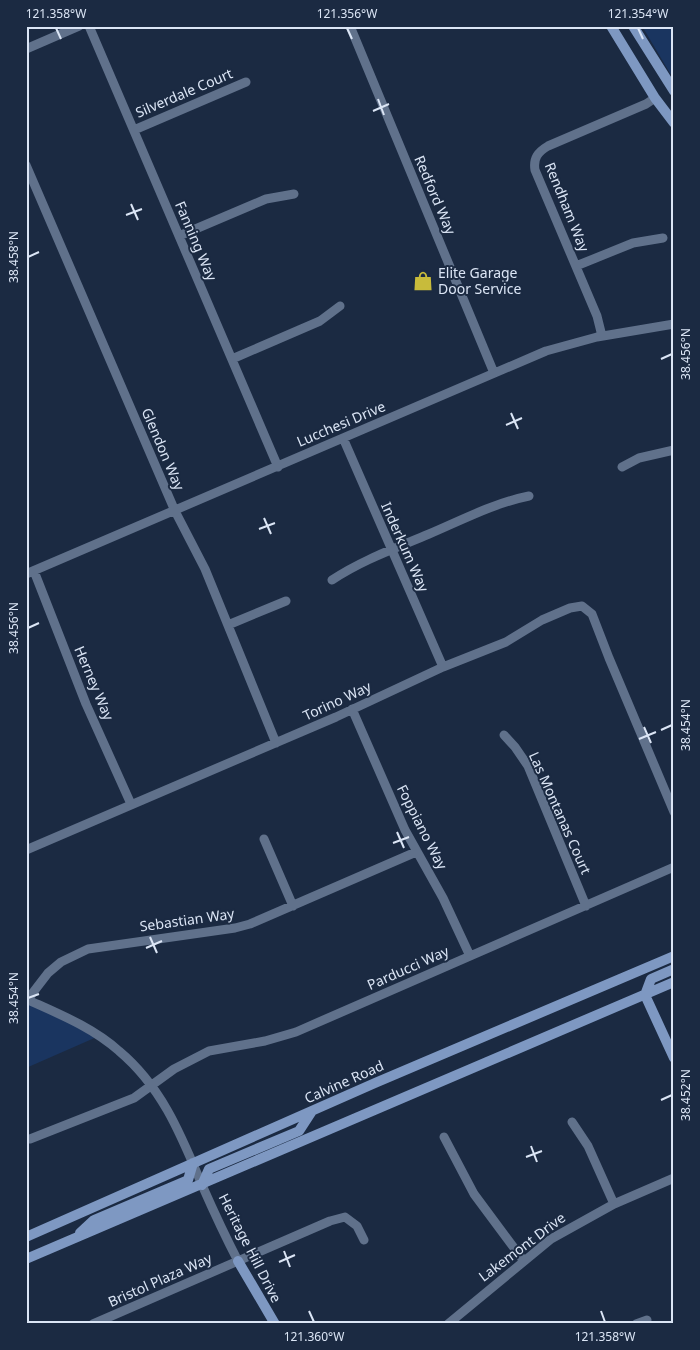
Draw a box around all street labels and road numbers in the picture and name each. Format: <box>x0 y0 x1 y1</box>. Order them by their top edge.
street label: Silverdale Court <box>132 64 235 122</box>
street label: Redford Way <box>410 152 461 238</box>
street label: Rendham Way <box>541 159 594 255</box>
street label: Fanning Way <box>171 198 222 284</box>
street label: Lucchesi Drive <box>294 396 388 451</box>
street label: Glendon Way <box>138 405 190 494</box>
street label: Inderkum Way <box>377 499 434 595</box>
street label: Herney Way <box>70 643 119 724</box>
street label: Torino Way <box>300 676 375 725</box>
street label: Las Montanas Court <box>525 749 596 877</box>
street label: Foppiano Way <box>393 781 452 873</box>
street label: Sebastian Way <box>138 903 236 936</box>
street label: Parducci Way <box>364 941 452 994</box>
street label: Calvine Road <box>301 1056 386 1107</box>
street label: Heritage Hill Drive <box>215 1190 286 1306</box>
street label: Lakemont Drive <box>474 1208 569 1286</box>
street label: Bristol Plaza Way <box>105 1248 215 1311</box>

